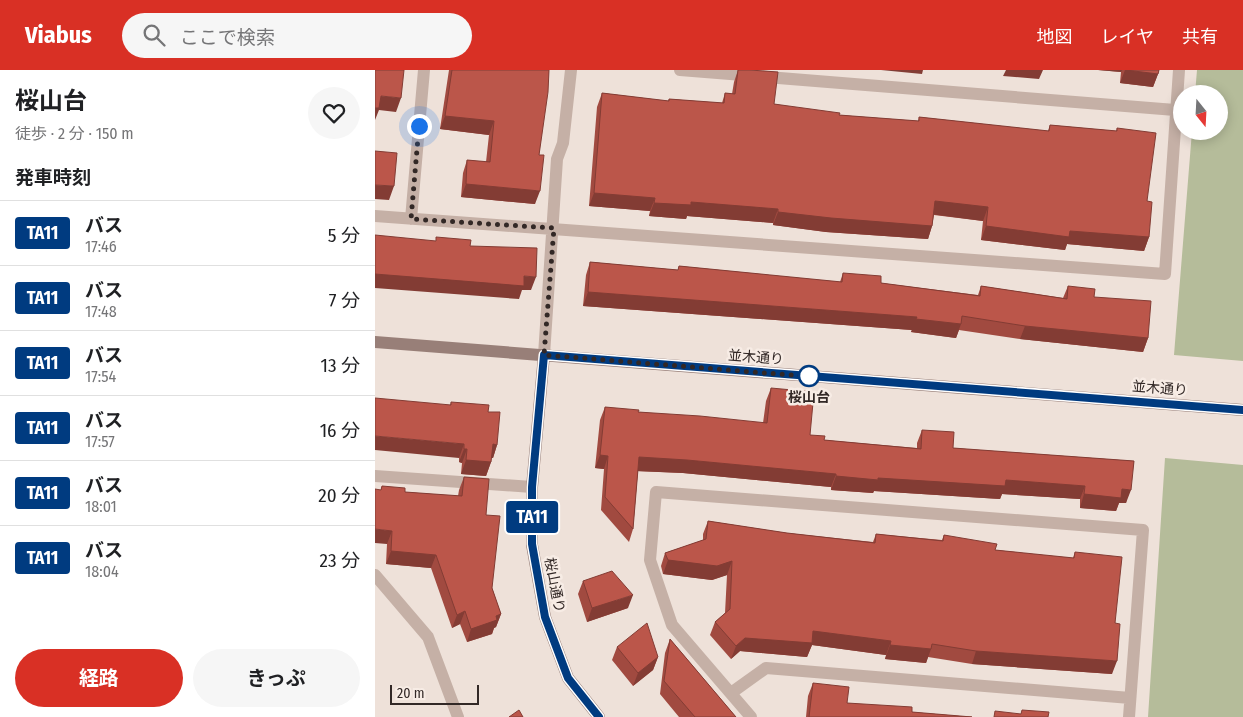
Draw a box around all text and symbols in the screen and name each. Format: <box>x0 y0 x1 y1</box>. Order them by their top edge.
search box <box>122 13 472 58</box>
text: Viabus <box>25 21 92 49</box>
icon: search <box>140 21 168 49</box>
text: ここで検索 <box>180 26 275 49</box>
text: 地図 <box>1037 26 1073 48</box>
text: レイヤ <box>1101 26 1154 48</box>
text: 共有 <box>1182 26 1218 48</box>
north arrow <box>1173 85 1227 140</box>
map controls <box>1173 85 1228 140</box>
text: 桜山台 <box>15 87 87 115</box>
button: heart <box>308 87 360 139</box>
your location <box>407 114 432 139</box>
text: 徒歩 · 2 分 · 150 m <box>15 124 134 143</box>
text: 発車時刻 <box>15 166 91 189</box>
text: バス <box>85 214 123 237</box>
text: TA11 <box>27 222 58 244</box>
text: 5 分 <box>328 224 360 247</box>
text: 17:46 <box>85 237 117 256</box>
text: バス <box>85 279 123 302</box>
text: TA11 <box>27 287 58 309</box>
text: 7 分 <box>329 289 360 312</box>
text: 17:48 <box>85 302 117 321</box>
text: バス <box>85 344 123 367</box>
street label: 並木通り <box>727 347 784 368</box>
text: TA11 <box>27 352 58 374</box>
text: 13 分 <box>321 354 360 377</box>
marker: 桜山台 <box>798 365 820 387</box>
text: 17:54 <box>85 367 116 386</box>
street label: 並木通り <box>1131 378 1188 399</box>
place label: 桜山台 <box>788 389 830 406</box>
text: バス <box>85 409 123 432</box>
text: TA11 <box>27 417 58 439</box>
text: 16 分 <box>320 419 360 442</box>
text: 17:57 <box>85 432 115 451</box>
text: バス <box>85 474 123 497</box>
text: TA11 <box>27 482 58 504</box>
text: 20 分 <box>318 484 360 507</box>
text: 18:01 <box>85 497 117 516</box>
line badge: TA11 <box>497 501 567 533</box>
text: TA11 <box>516 506 548 528</box>
text: バス <box>85 539 123 562</box>
text: TA11 <box>27 547 58 569</box>
text: 23 分 <box>320 549 360 572</box>
street label: 桜山通り <box>541 556 568 614</box>
text: 18:04 <box>85 562 119 581</box>
button: 経路 <box>15 649 183 707</box>
button: きっぷ <box>193 649 360 707</box>
scale bar <box>390 682 479 705</box>
text: 20 m <box>397 685 425 702</box>

